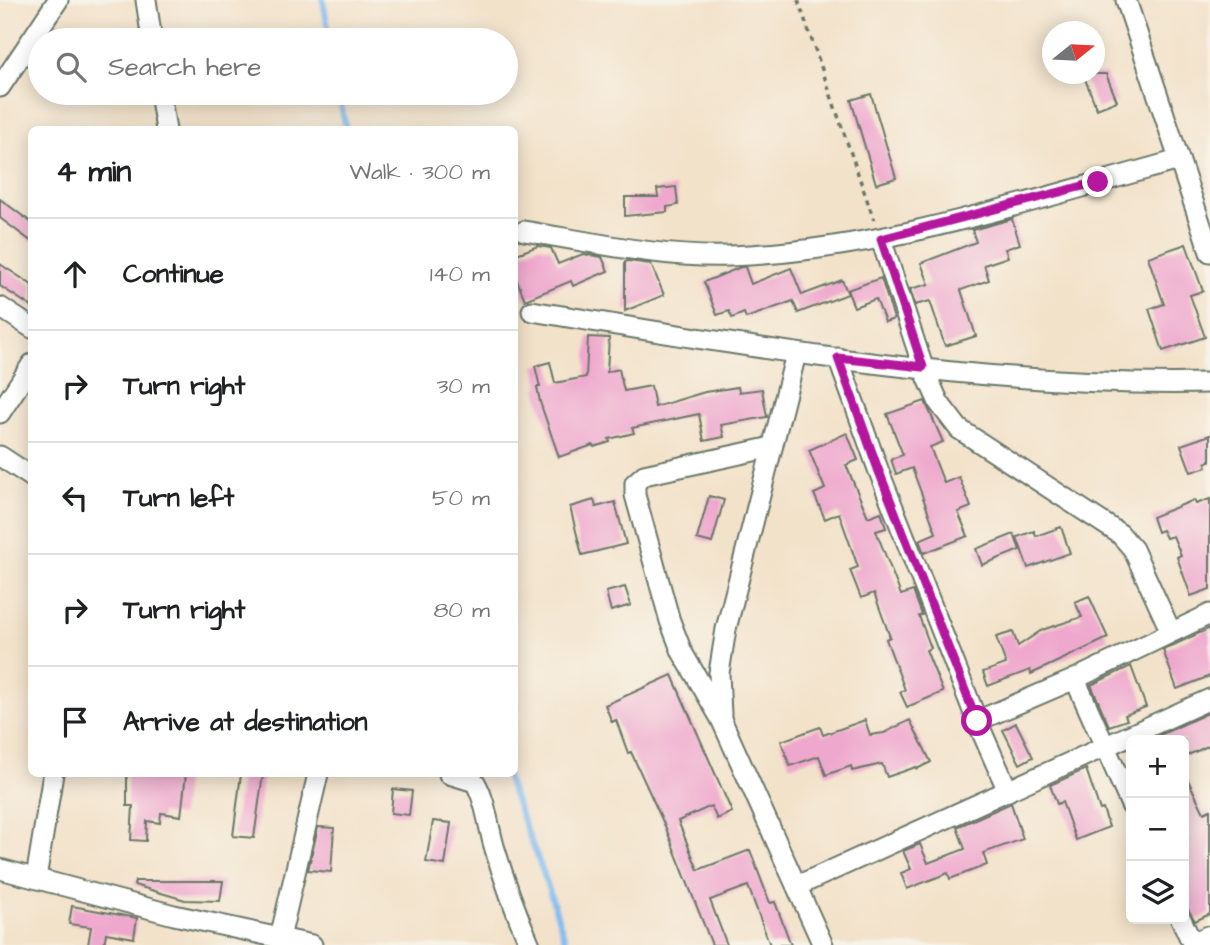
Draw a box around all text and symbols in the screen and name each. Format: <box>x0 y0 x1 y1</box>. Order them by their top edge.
north arrow <box>1042 21 1105 84</box>
search box <box>28 28 518 105</box>
icon: search <box>52 48 90 86</box>
text: Search here <box>108 49 261 85</box>
text: 4 min <box>56 151 131 193</box>
text: Walk · 300 m <box>349 156 490 188</box>
route end <box>1082 166 1113 197</box>
icon: ahead <box>56 255 94 293</box>
text: Continue <box>123 256 224 292</box>
text: 140 m <box>430 258 490 290</box>
icon: right <box>56 367 94 405</box>
text: Turn right <box>123 368 245 404</box>
text: 30 m <box>437 370 490 402</box>
icon: left <box>56 479 94 517</box>
text: Turn left <box>123 480 234 516</box>
text: 50 m <box>432 482 490 514</box>
icon: right <box>56 591 94 629</box>
text: Turn right <box>123 592 245 628</box>
text: 80 m <box>433 594 490 626</box>
icon: arrive <box>56 703 94 741</box>
text: Arrive at destination <box>123 704 368 740</box>
route start <box>961 705 992 736</box>
map controls <box>1126 735 1189 924</box>
button: + <box>1126 735 1189 798</box>
button: − <box>1126 798 1189 861</box>
button: layers <box>1126 861 1189 924</box>

